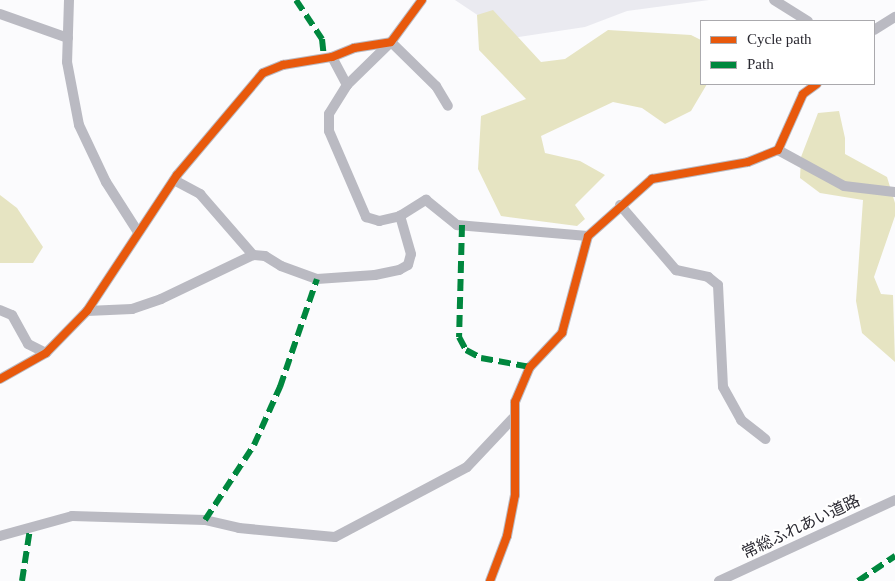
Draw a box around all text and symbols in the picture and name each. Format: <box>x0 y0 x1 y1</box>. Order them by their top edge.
legend <box>700 20 875 85</box>
text: Cycle path <box>747 31 812 47</box>
text: Path <box>747 56 774 72</box>
street label: 常総ふれあい道路 <box>739 491 863 563</box>

